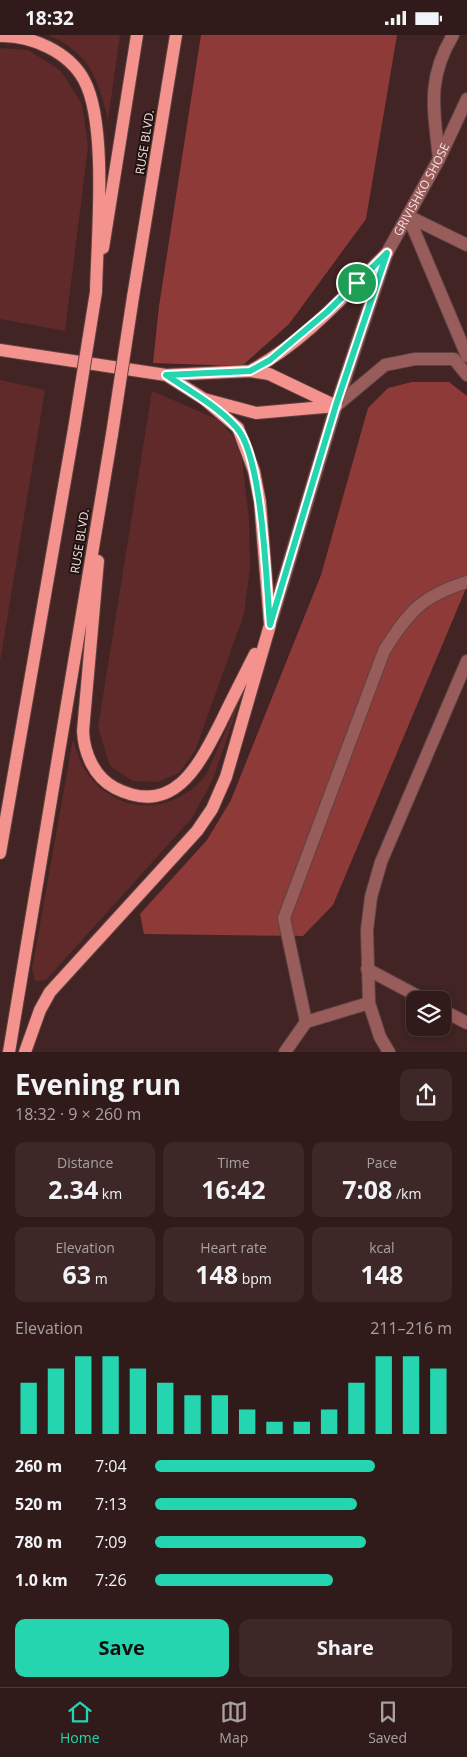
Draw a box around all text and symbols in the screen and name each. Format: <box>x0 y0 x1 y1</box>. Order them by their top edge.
text: 18:32 <box>25 5 74 31</box>
street label: RUSE BLVD. <box>131 108 158 176</box>
street label: GRIVISHKO SHOSE <box>389 140 453 239</box>
pin <box>336 262 378 304</box>
icon: arrive <box>343 269 371 297</box>
street label: RUSE BLVD. <box>66 507 93 575</box>
map controls <box>406 991 451 1036</box>
button: layers <box>406 991 451 1036</box>
text: Evening run <box>15 1065 181 1103</box>
button: share <box>400 1069 452 1121</box>
text: 18:32 · 9 × 260 m <box>15 1103 141 1125</box>
text: Distance <box>57 1153 113 1172</box>
text: Time <box>217 1153 250 1172</box>
text: Pace <box>366 1153 397 1172</box>
text: 2.34 <box>48 1172 98 1206</box>
text: 16:42 <box>201 1172 266 1206</box>
text: 7:08 <box>342 1172 392 1206</box>
text: km <box>98 1184 122 1203</box>
text: /km <box>392 1184 421 1203</box>
text: Elevation <box>55 1238 115 1257</box>
text: Heart rate <box>200 1238 267 1257</box>
text: kcal <box>369 1238 395 1257</box>
text: 63 <box>63 1257 91 1291</box>
text: 148 <box>195 1257 238 1291</box>
text: 148 <box>360 1257 403 1291</box>
text: m <box>91 1269 108 1288</box>
text: bpm <box>238 1269 272 1288</box>
text: Elevation <box>15 1317 83 1339</box>
text: 211–216 m <box>370 1317 452 1339</box>
text: 260 m <box>15 1455 62 1477</box>
text: 7:04 <box>95 1455 127 1477</box>
text: 520 m <box>15 1493 62 1515</box>
text: 7:13 <box>95 1493 127 1515</box>
text: 780 m <box>15 1531 62 1553</box>
text: 7:09 <box>95 1531 127 1553</box>
text: 1.0 km <box>15 1569 68 1591</box>
text: 7:26 <box>95 1569 127 1591</box>
button: Save <box>15 1619 229 1677</box>
button: Share <box>239 1619 452 1677</box>
tab: Home <box>60 1698 100 1747</box>
tab: Map <box>219 1698 248 1747</box>
tab: Saved <box>368 1698 407 1747</box>

